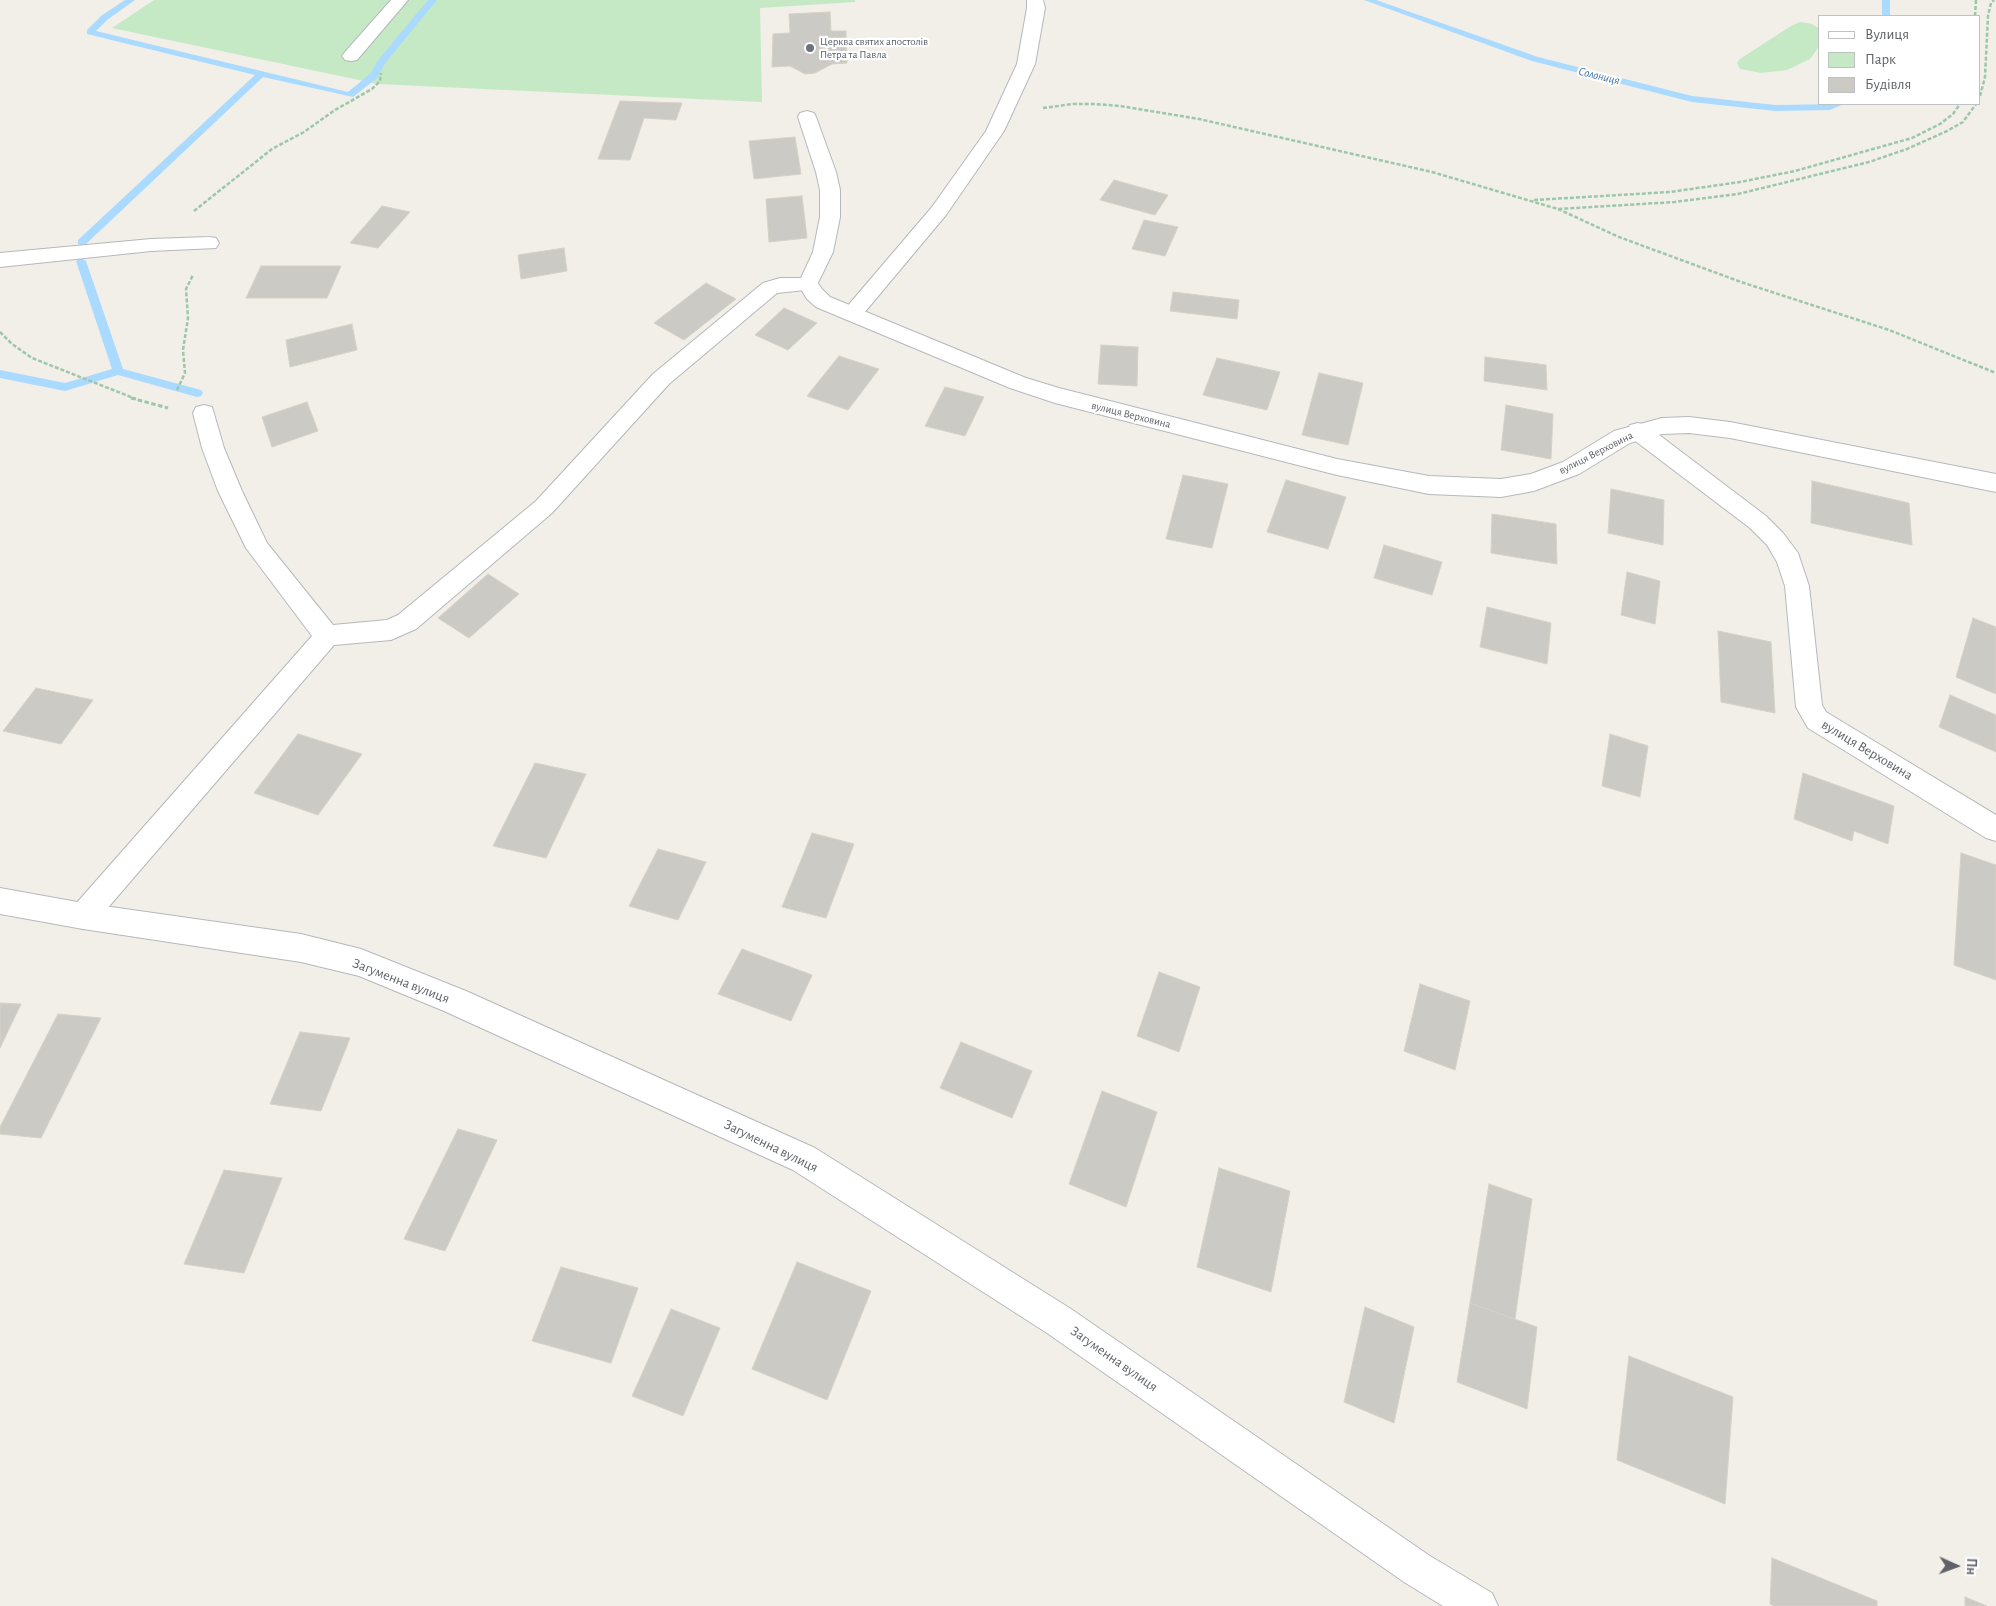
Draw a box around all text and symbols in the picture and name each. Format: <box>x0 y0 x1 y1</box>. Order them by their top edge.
legend <box>1818 15 1981 105</box>
text: Вулиця <box>1865 27 1909 42</box>
place label: Церква святих апостолів Петра та Павла <box>820 35 928 61</box>
marker: Церква святих апостолів Петра та Павла <box>804 42 816 54</box>
text: Парк <box>1865 52 1896 67</box>
water label: Солониця <box>1577 64 1621 88</box>
text: Будівля <box>1865 77 1911 92</box>
street label: вулиця Верховина <box>1090 399 1172 431</box>
street label: вулиця Верховина <box>1557 429 1635 477</box>
street label: вулиця Верховина <box>1818 716 1916 784</box>
street label: Загуменна вулиця <box>350 955 452 1007</box>
street label: Загуменна вулиця <box>721 1116 821 1176</box>
street label: Загуменна вулиця <box>1067 1323 1161 1395</box>
north arrow <box>1931 1541 1981 1591</box>
text: Пн <box>1964 1558 1978 1575</box>

